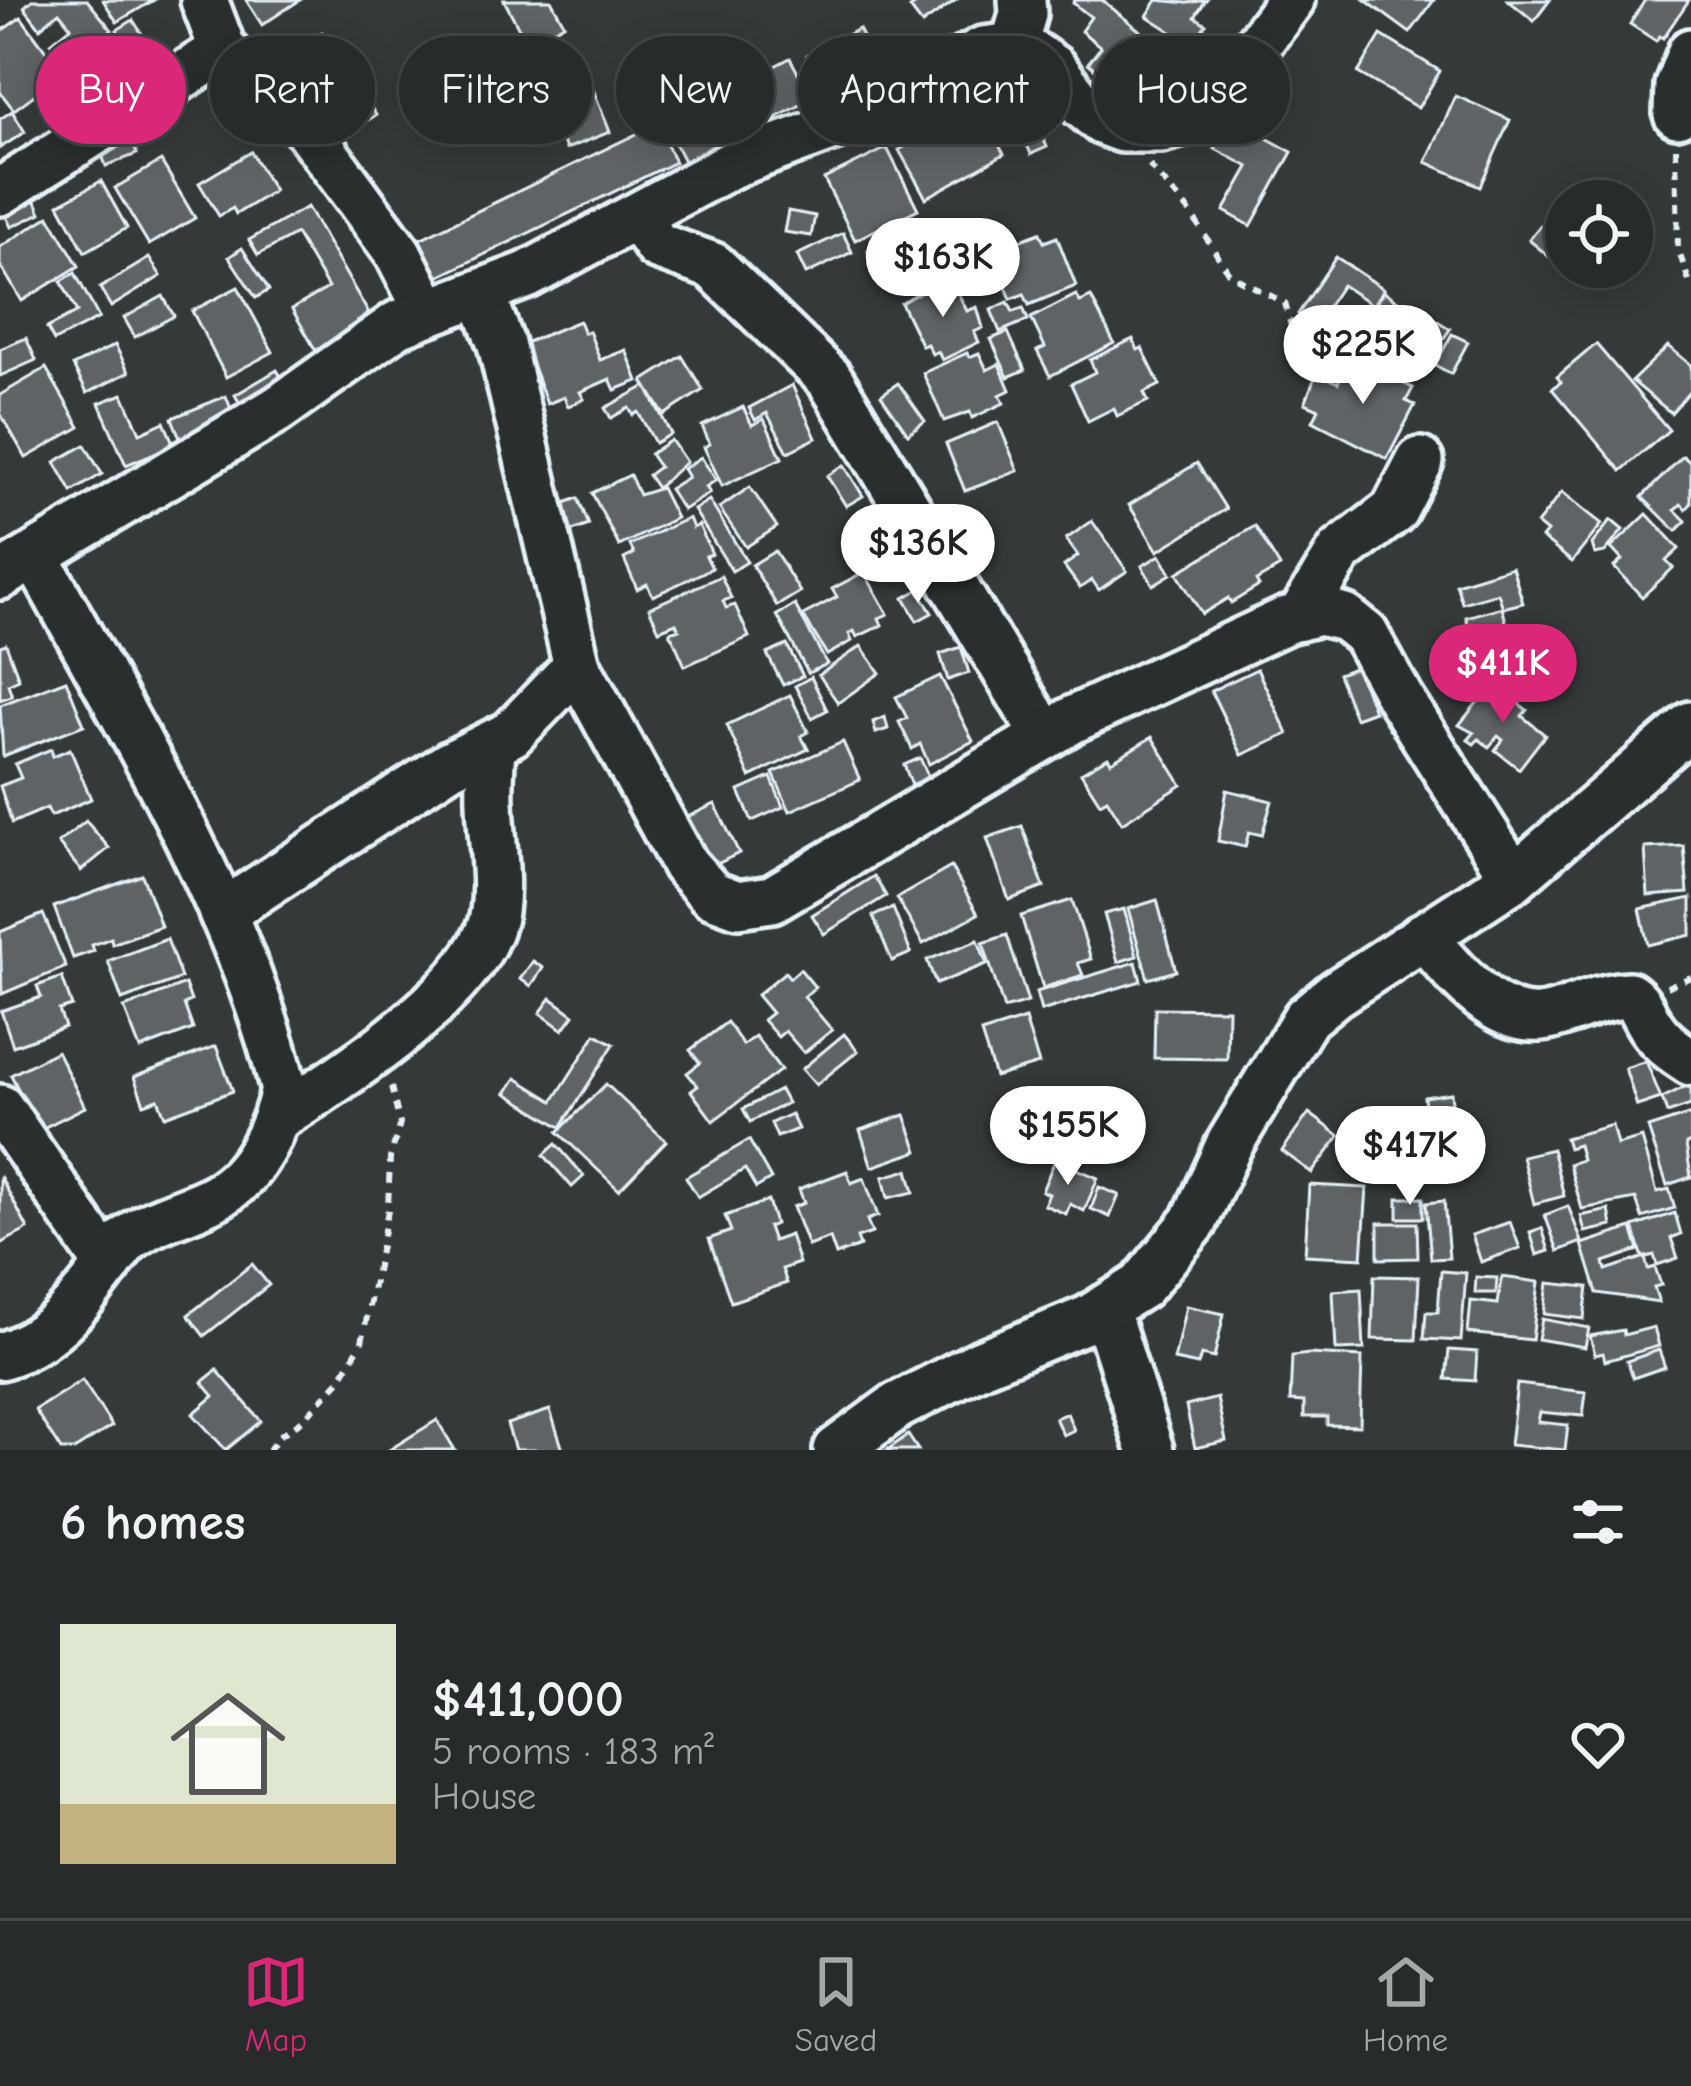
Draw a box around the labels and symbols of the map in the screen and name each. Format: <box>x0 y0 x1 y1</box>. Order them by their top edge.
pin: $163K <box>859 218 1027 320</box>
pin: $225K <box>1279 305 1447 407</box>
pin: $136K <box>834 504 1002 606</box>
pin: $411K <box>1419 624 1587 726</box>
pin: $155K <box>984 1086 1152 1188</box>
pin: $417K <box>1326 1106 1494 1208</box>

